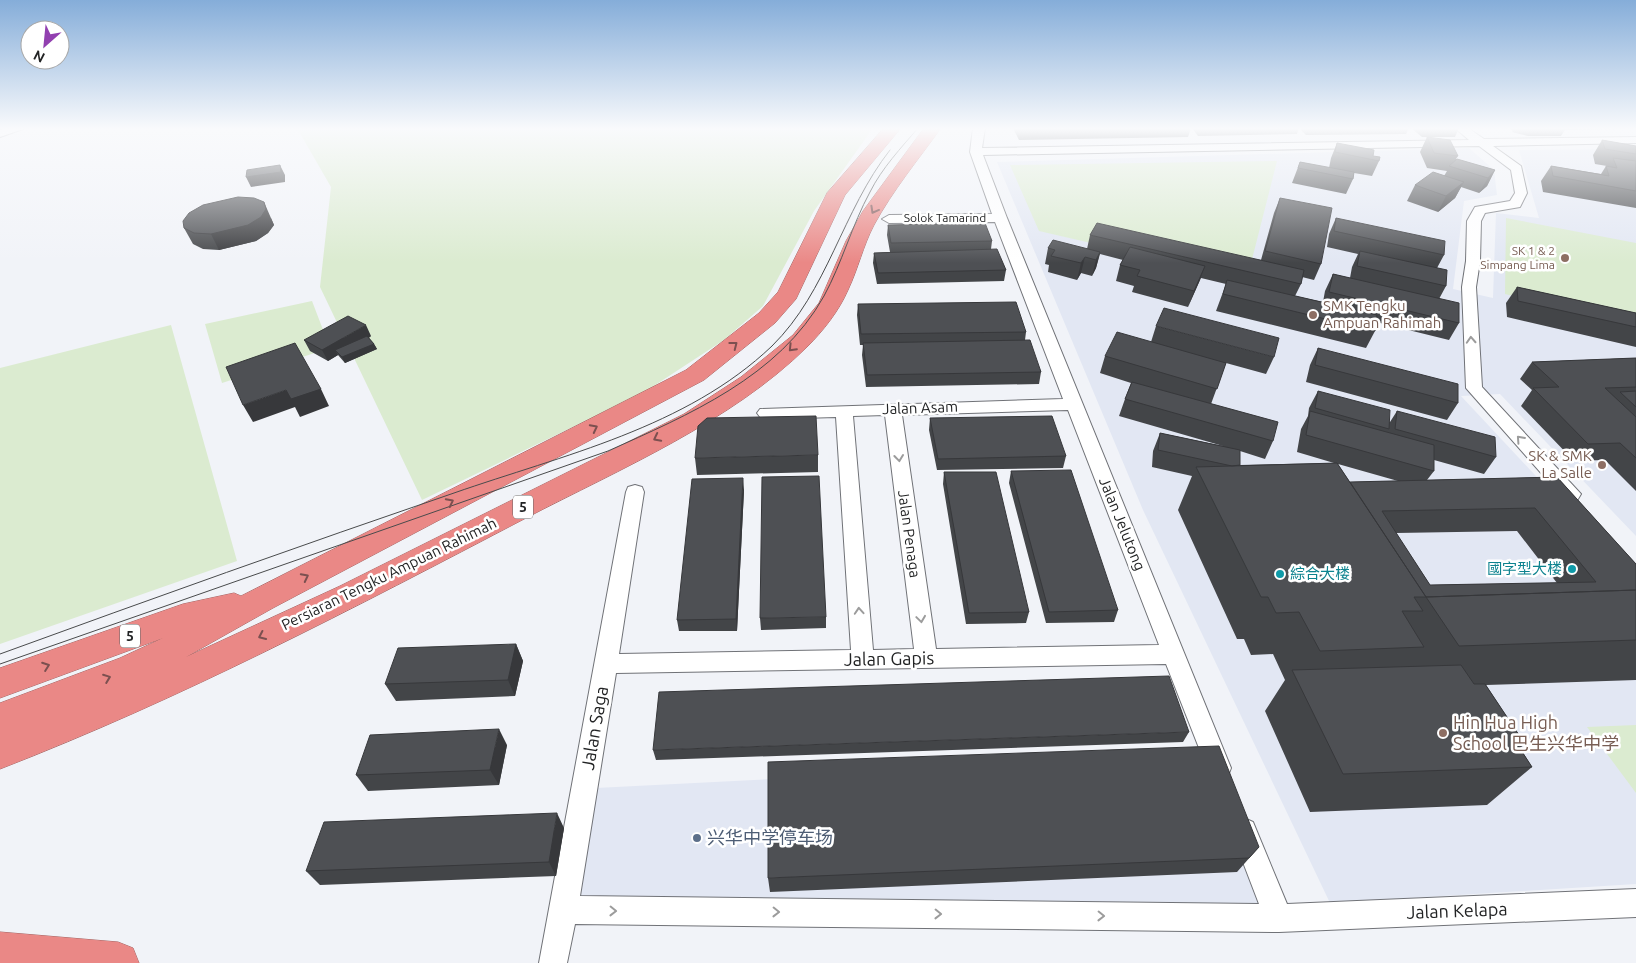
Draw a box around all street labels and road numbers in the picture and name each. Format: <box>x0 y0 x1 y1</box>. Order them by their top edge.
street label: Solok Tamarind <box>904 211 986 224</box>
street label: Jalan Asam <box>882 398 958 417</box>
street label: Jalan Jelutong <box>1096 475 1149 573</box>
street label: Jalan Penaga <box>895 489 924 579</box>
road number: 5 <box>513 496 533 518</box>
street label: Persiaran Tengku Ampuan Rahimah <box>279 514 499 633</box>
road number: 5 <box>120 624 140 648</box>
street label: Jalan Gapis <box>844 647 935 669</box>
street label: Jalan Saga <box>577 684 611 771</box>
street label: Jalan Kelapa <box>1406 898 1508 922</box>

